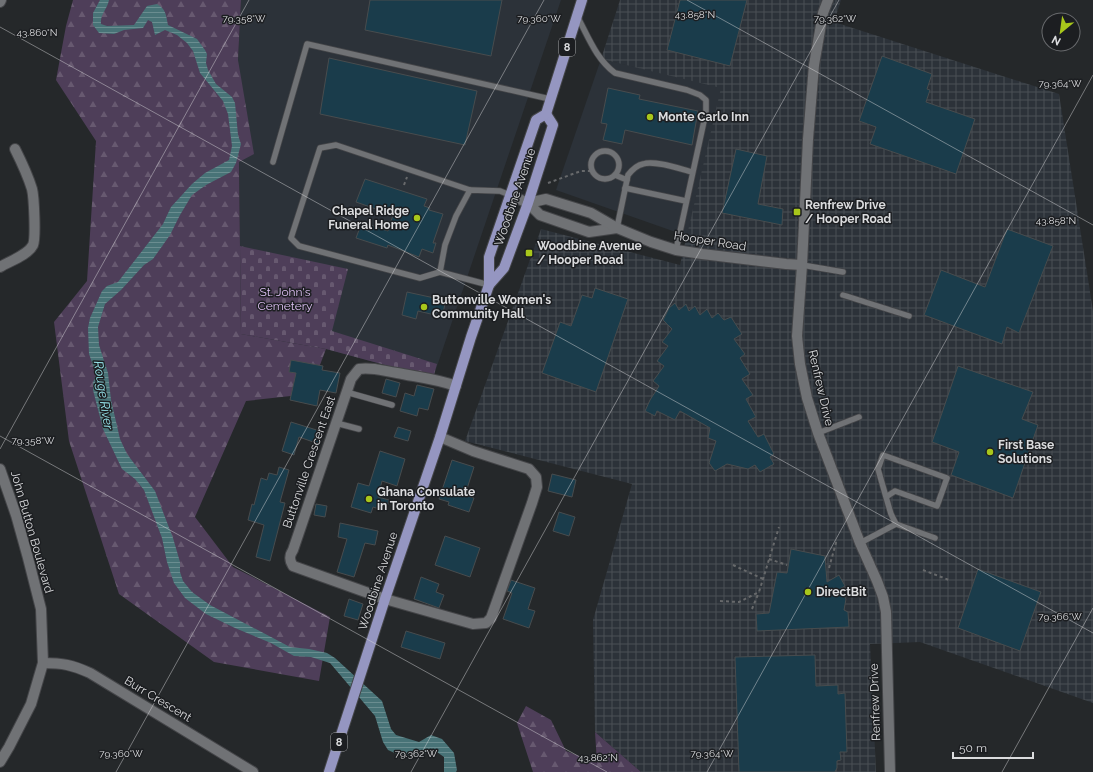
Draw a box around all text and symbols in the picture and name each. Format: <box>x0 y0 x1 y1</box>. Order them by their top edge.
text: 43.858°N <box>675 9 715 20</box>
north arrow <box>1041 12 1081 52</box>
text: 79.358°W <box>223 13 266 24</box>
text: 79.360°W <box>517 13 561 24</box>
text: 79.362°W <box>814 13 857 24</box>
text: 43.860°N <box>17 27 57 38</box>
text: N <box>1050 33 1063 48</box>
road number: 8 <box>559 38 575 56</box>
text: 79.364°W <box>1039 78 1082 89</box>
place label: Monte Carlo Inn <box>658 110 749 124</box>
marker: Monte Carlo Inn <box>645 112 655 122</box>
street label: Woodbine Avenue <box>492 146 538 248</box>
place label: Renfrew Drive / Hooper Road <box>805 198 892 226</box>
place label: Chapel Ridge Funeral Home <box>328 204 409 232</box>
marker: Renfrew Drive / Hooper Road <box>792 207 802 217</box>
marker: Chapel Ridge Funeral Home <box>412 213 422 223</box>
text: 43.858°N <box>1036 215 1076 226</box>
street label: Hooper Road <box>673 228 747 254</box>
place label: Woodbine Avenue / Hooper Road <box>537 239 642 267</box>
marker: Woodbine Avenue / Hooper Road <box>524 248 534 258</box>
park label: St. John's Cemetery <box>258 285 313 313</box>
place label: Buttonville Women's Community Hall <box>432 293 551 321</box>
marker: Buttonville Women's Community Hall <box>419 302 429 312</box>
street label: Renfrew Drive <box>805 349 837 427</box>
water label: Rouge River <box>91 360 116 431</box>
street label: Buttonville Crescent East <box>280 394 338 530</box>
text: 79.358°W <box>12 435 55 446</box>
place label: First Base Solutions <box>998 438 1054 466</box>
marker: First Base Solutions <box>985 447 995 457</box>
street label: John Button Boulevard <box>8 469 56 595</box>
place label: Ghana Consulate in Toronto <box>377 485 475 513</box>
marker: Ghana Consulate in Toronto <box>364 494 374 504</box>
street label: Woodbine Avenue <box>356 530 400 632</box>
place label: DirectBit <box>816 585 867 599</box>
marker: DirectBit <box>803 587 813 597</box>
text: 79.366°W <box>1038 611 1082 622</box>
street label: Renfrew Drive <box>867 663 883 741</box>
street label: Burr Crescent <box>122 673 194 725</box>
road number: 8 <box>331 733 347 751</box>
scale bar <box>953 734 1033 760</box>
text: 50 m <box>959 741 987 755</box>
text: 79.360°W <box>99 748 143 759</box>
text: 79.362°W <box>395 748 438 759</box>
text: 79.364°W <box>691 748 734 759</box>
text: 43.862°N <box>578 752 618 763</box>

